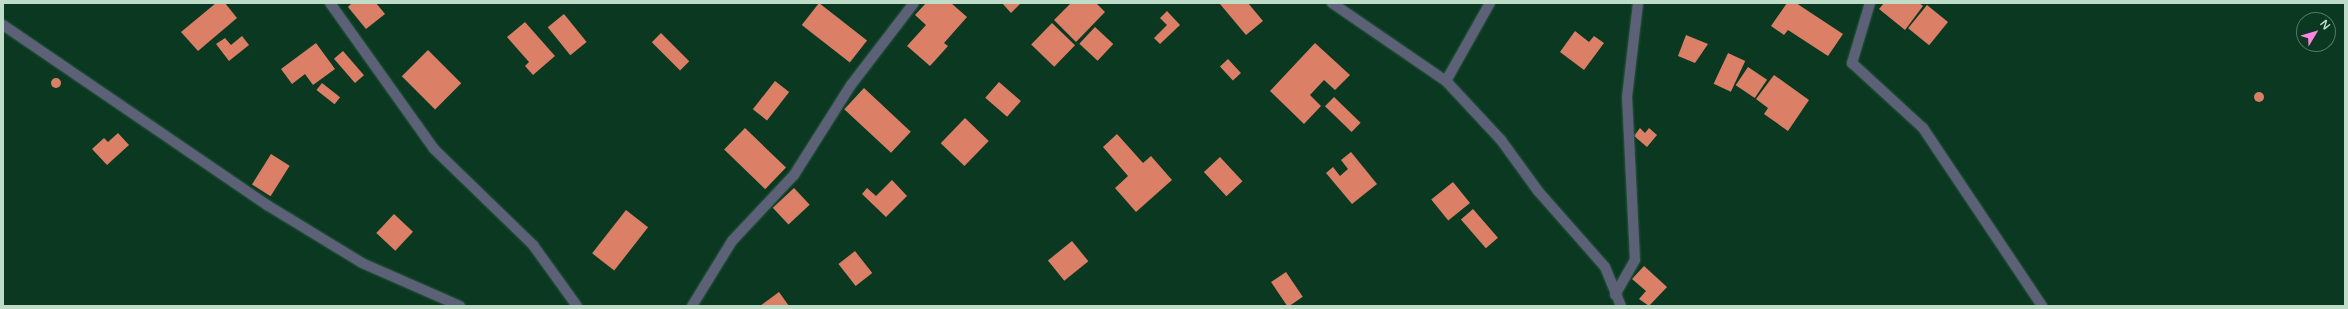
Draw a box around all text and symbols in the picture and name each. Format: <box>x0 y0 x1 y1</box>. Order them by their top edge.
north arrow <box>2296 12 2336 52</box>
text: N <box>2317 17 2333 32</box>

